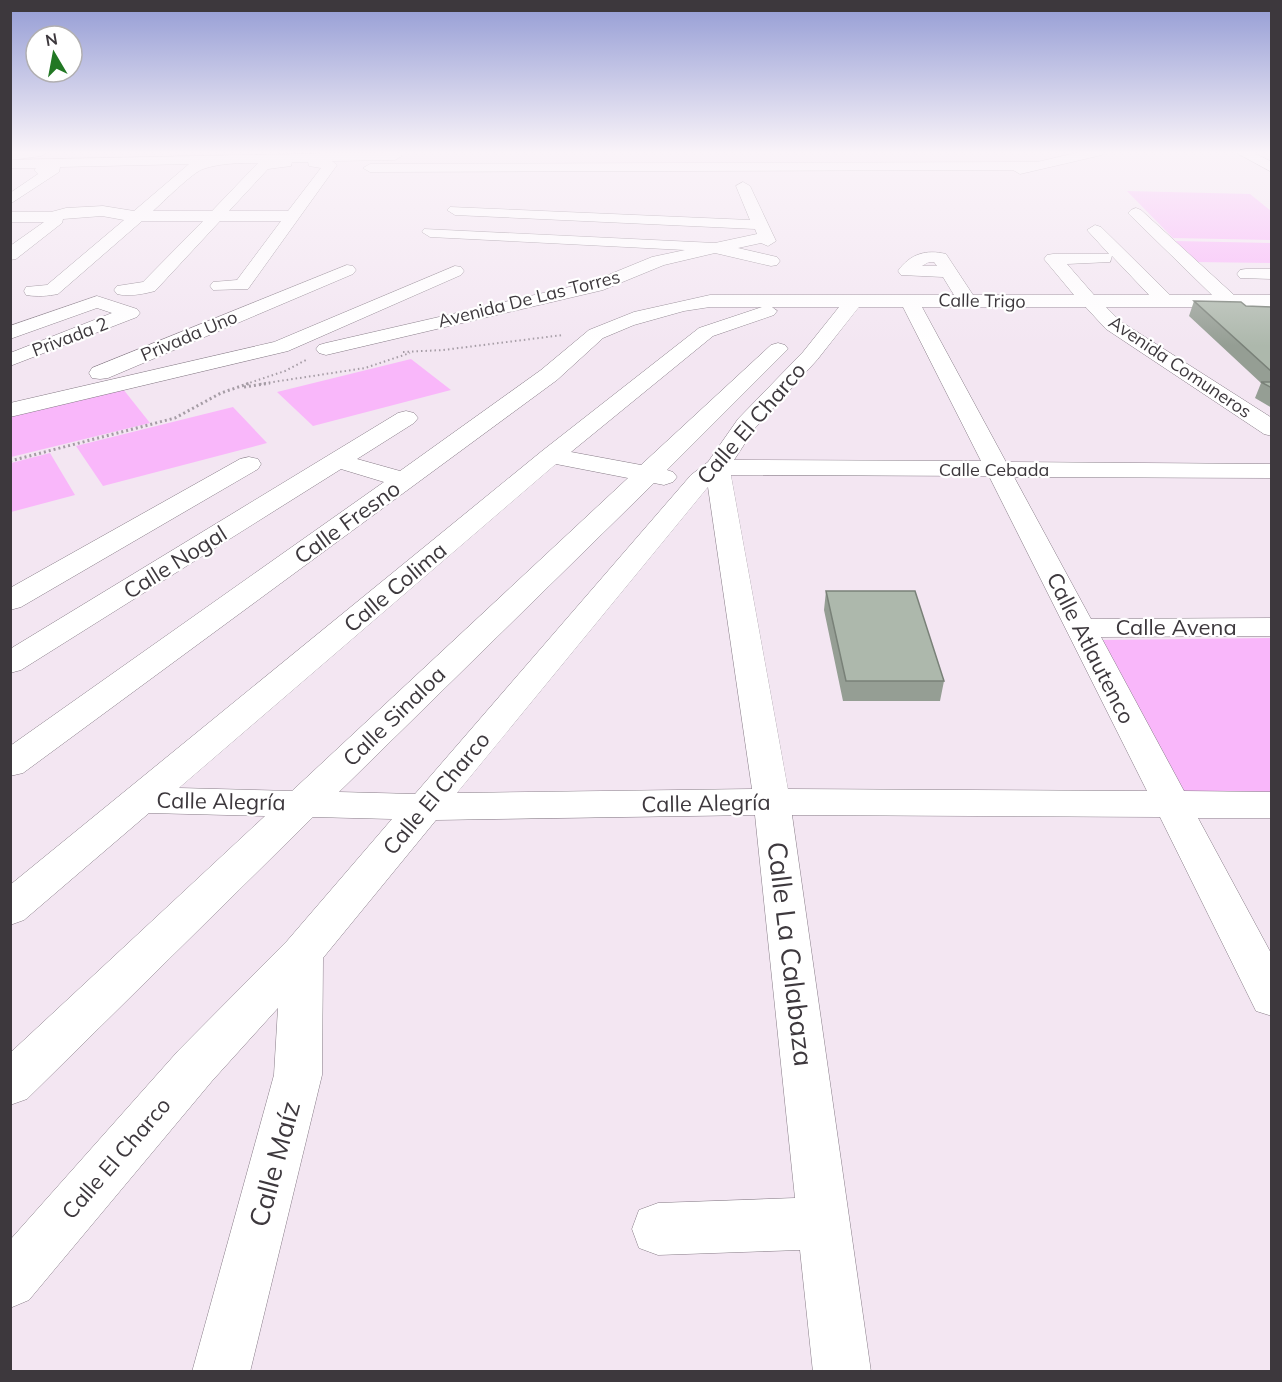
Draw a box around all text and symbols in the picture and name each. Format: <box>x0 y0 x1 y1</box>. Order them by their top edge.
north arrow <box>24 24 84 84</box>
text: N <box>44 28 59 50</box>
street label: Avenida De Las Torres <box>436 265 622 332</box>
street label: Calle Trigo <box>938 288 1026 313</box>
street label: Privada Uno <box>137 305 241 366</box>
street label: Avenida Comuneros <box>1105 310 1256 423</box>
street label: Privada 2 <box>29 312 111 362</box>
street label: Calle El Charco <box>691 356 811 490</box>
street label: Calle Cebada <box>939 458 1049 481</box>
street label: Calle Fresno <box>288 474 406 570</box>
street label: Calle Nogal <box>118 519 232 605</box>
street label: Calle Colima <box>338 536 452 638</box>
street label: Calle Atlautenco <box>1041 567 1141 729</box>
street label: Calle Avena <box>1115 613 1237 641</box>
street label: Calle Sinaloa <box>337 660 451 772</box>
street label: Calle El Charco <box>376 726 496 860</box>
street label: Calle Alegría <box>156 786 286 816</box>
street label: Calle Alegría <box>641 788 771 818</box>
street label: Calle La Calabaza <box>760 840 822 1068</box>
street label: Calle El Charco <box>56 1091 176 1225</box>
street label: Calle Maíz <box>241 1097 307 1230</box>

